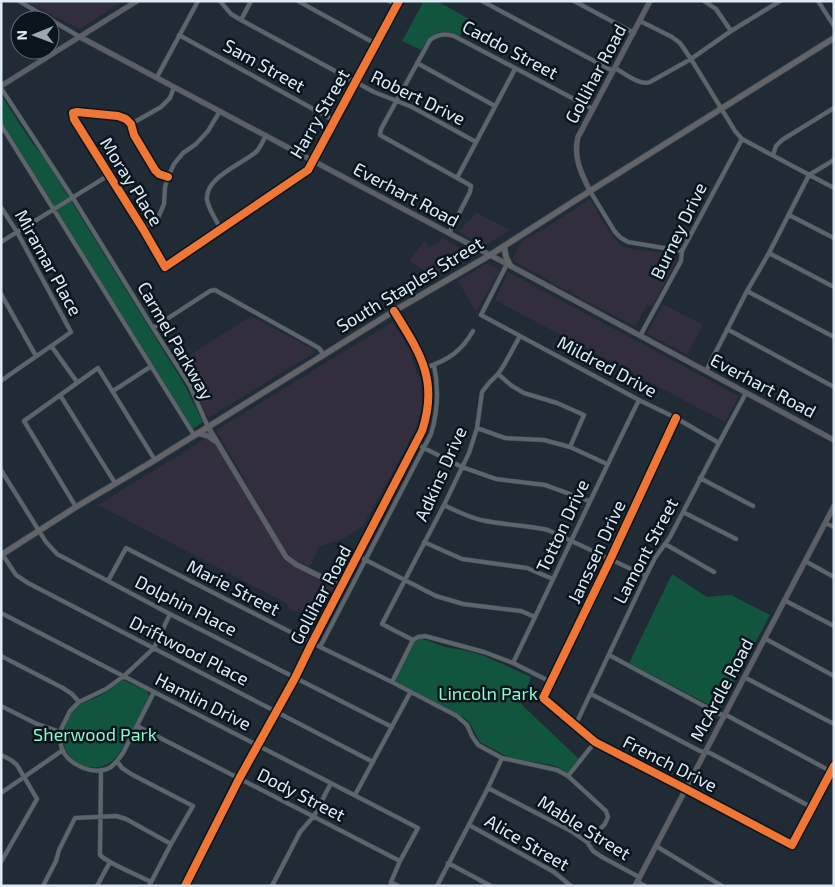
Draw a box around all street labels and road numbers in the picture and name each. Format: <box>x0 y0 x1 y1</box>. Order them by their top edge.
street label: Caddo Street <box>459 15 562 84</box>
street label: Gollihar Road <box>560 20 630 127</box>
street label: Sam Street <box>220 34 309 97</box>
street label: Harry Street <box>285 65 354 162</box>
street label: Robert Drive <box>368 65 469 129</box>
street label: Moray Place <box>96 133 168 230</box>
street label: Everhart Road <box>350 157 463 231</box>
street label: Burney Drive <box>645 179 711 282</box>
street label: Miramar Place <box>11 206 87 319</box>
street label: South Staples Street <box>332 232 487 337</box>
street label: Carmel Parkway <box>133 278 219 404</box>
street label: Mildred Drive <box>554 331 661 402</box>
street label: Everhart Road <box>707 348 820 422</box>
street label: Adkins Drive <box>409 423 471 524</box>
street label: Totton Drive <box>531 476 593 575</box>
street label: Lamont Street <box>608 494 682 607</box>
street label: Janssen Drive <box>563 496 630 607</box>
street label: Gollihar Road <box>285 541 355 648</box>
street label: Marie Street <box>183 554 284 620</box>
street label: Dolphin Place <box>132 570 241 640</box>
street label: Driftwood Place <box>126 611 253 690</box>
street label: McArdle Road <box>685 634 758 745</box>
street label: Hamlin Drive <box>152 668 255 735</box>
street label: French Drive <box>620 730 721 796</box>
street label: Dody Street <box>254 763 349 826</box>
street label: Mable Street <box>534 790 635 864</box>
street label: Alice Street <box>482 809 574 875</box>

